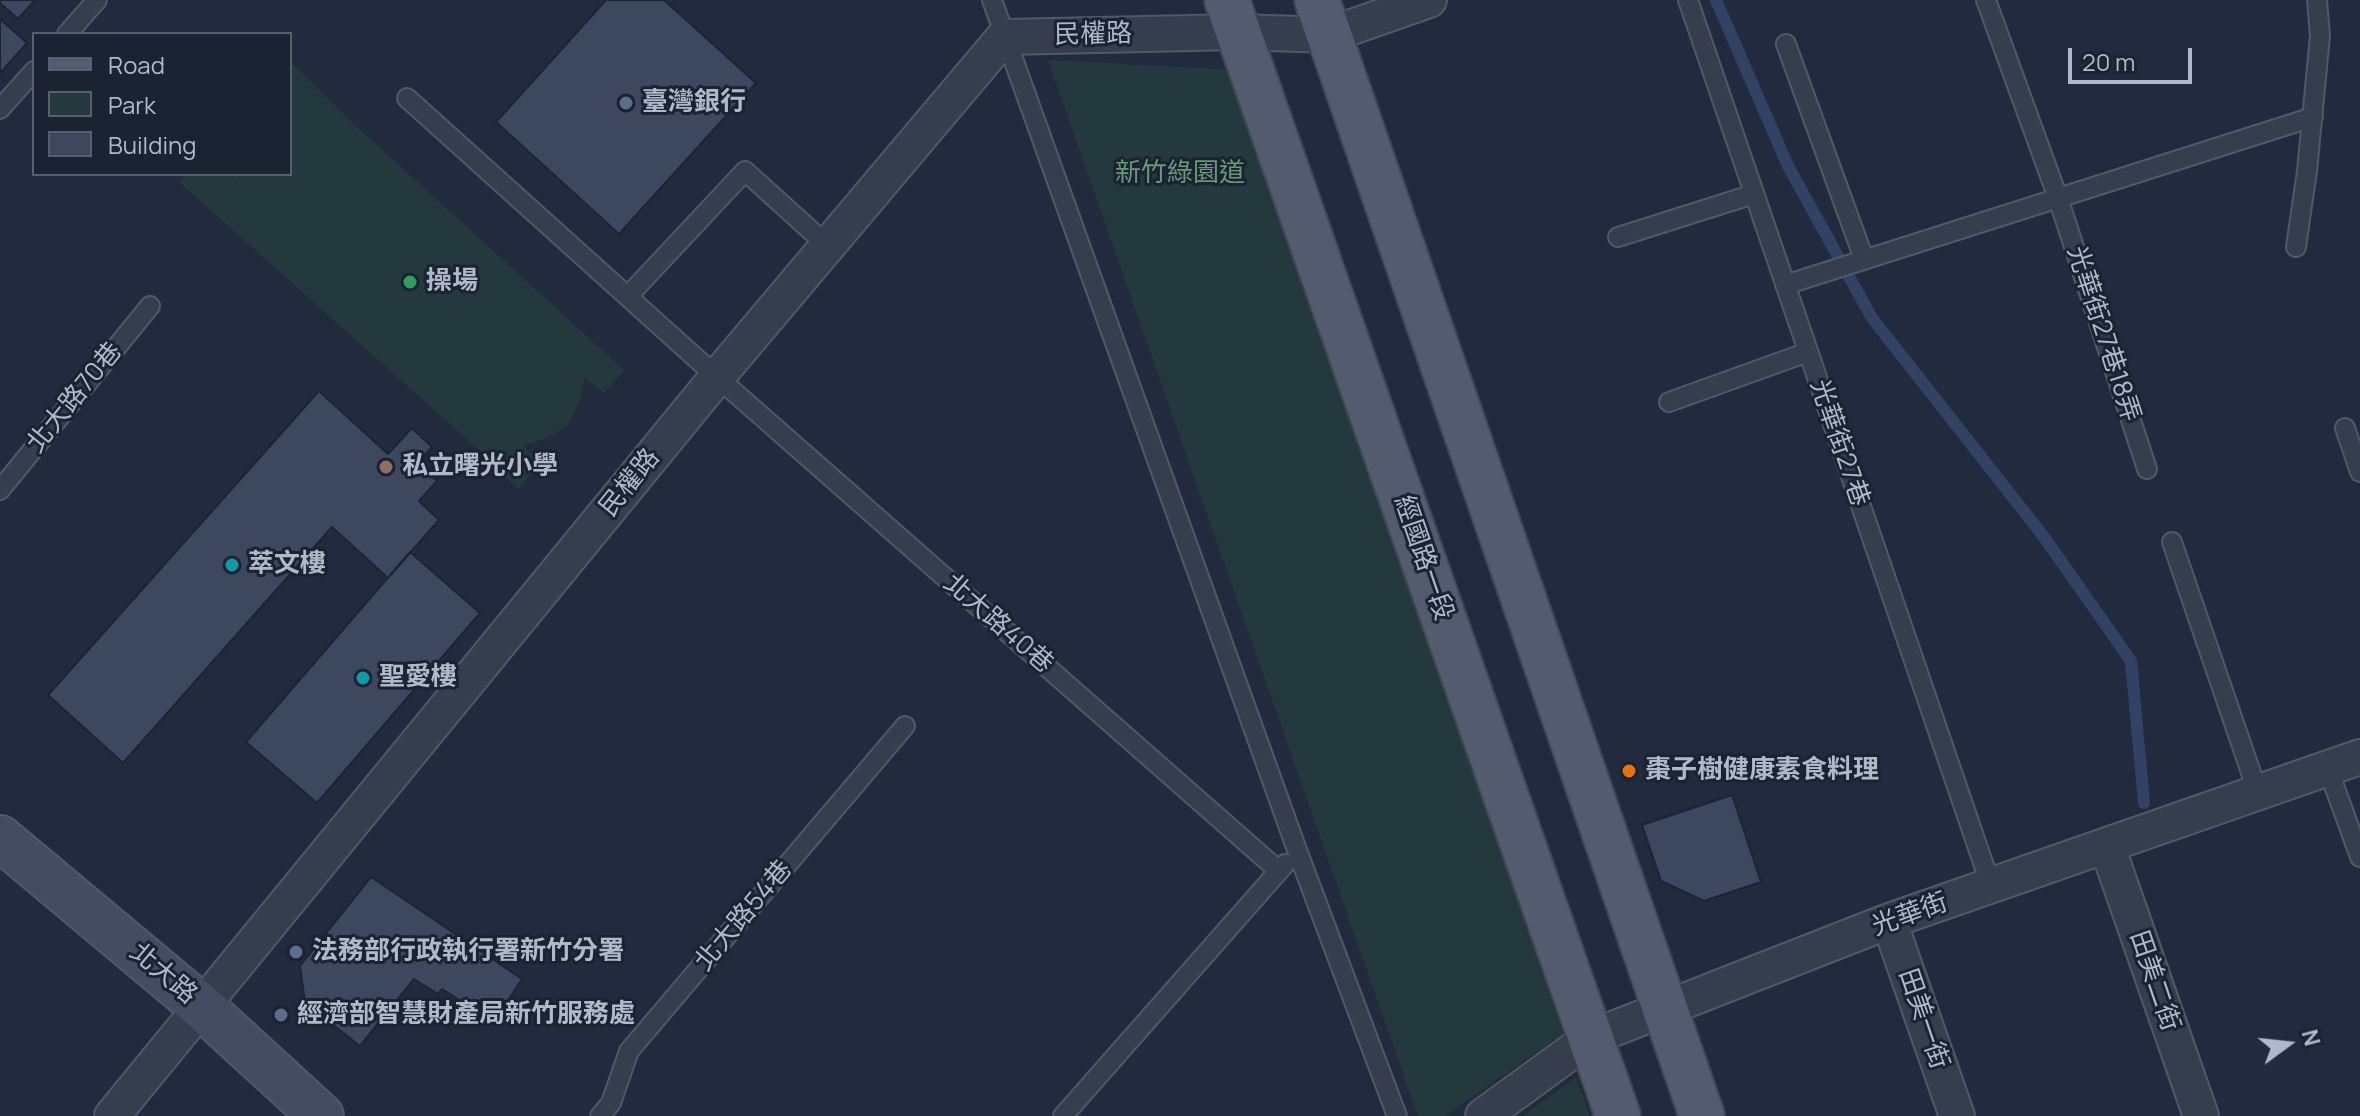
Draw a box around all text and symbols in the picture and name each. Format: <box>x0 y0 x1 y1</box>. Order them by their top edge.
street label: 民權路 <box>1054 19 1132 51</box>
legend <box>32 32 292 176</box>
scale bar <box>2072 32 2196 82</box>
text: 20 m <box>2082 45 2135 78</box>
text: Road <box>108 48 165 81</box>
place label: 臺灣銀行 <box>642 87 746 119</box>
text: Park <box>108 88 156 121</box>
marker: 臺灣銀行 <box>617 94 635 112</box>
text: Building <box>108 128 196 161</box>
park label: 新竹綠園道 <box>1115 158 1245 190</box>
street label: 光華街27巷18弄 <box>2060 242 2146 426</box>
place label: 操場 <box>426 266 478 298</box>
marker: 操場 <box>401 273 419 291</box>
street label: 北大路70巷 <box>21 337 129 459</box>
street label: 光華街27巷 <box>1803 376 1875 510</box>
street label: 民權路 <box>593 443 667 523</box>
place label: 私立曙光小學 <box>402 451 558 483</box>
marker: 私立曙光小學 <box>377 458 395 476</box>
street label: 經國路一段 <box>1387 491 1459 625</box>
place label: 萃文樓 <box>248 549 326 581</box>
marker: 萃文樓 <box>223 556 241 574</box>
street label: 北大路40巷 <box>937 568 1059 680</box>
place label: 聖愛樓 <box>379 662 457 694</box>
marker: 聖愛樓 <box>354 669 372 687</box>
place label: 棗子樹健康素食料理 <box>1645 755 1879 787</box>
marker: 棗子樹健康素食料理 <box>1620 762 1638 780</box>
street label: 北大路54巷 <box>689 855 799 977</box>
street label: 光華街 <box>1868 887 1952 943</box>
street label: 田美二街 <box>2122 927 2186 1035</box>
place label: 法務部行政執行署新竹分署 <box>312 936 624 968</box>
street label: 北大路 <box>123 937 203 1011</box>
marker: 法務部行政執行署新竹分署 <box>287 943 305 961</box>
street label: 田美一街 <box>1891 965 1955 1073</box>
place label: 經濟部智慧財產局新竹服務處 <box>297 999 635 1031</box>
north arrow <box>2248 1004 2328 1084</box>
marker: 經濟部智慧財產局新竹服務處 <box>272 1006 290 1024</box>
text: N <box>2295 1026 2328 1049</box>

